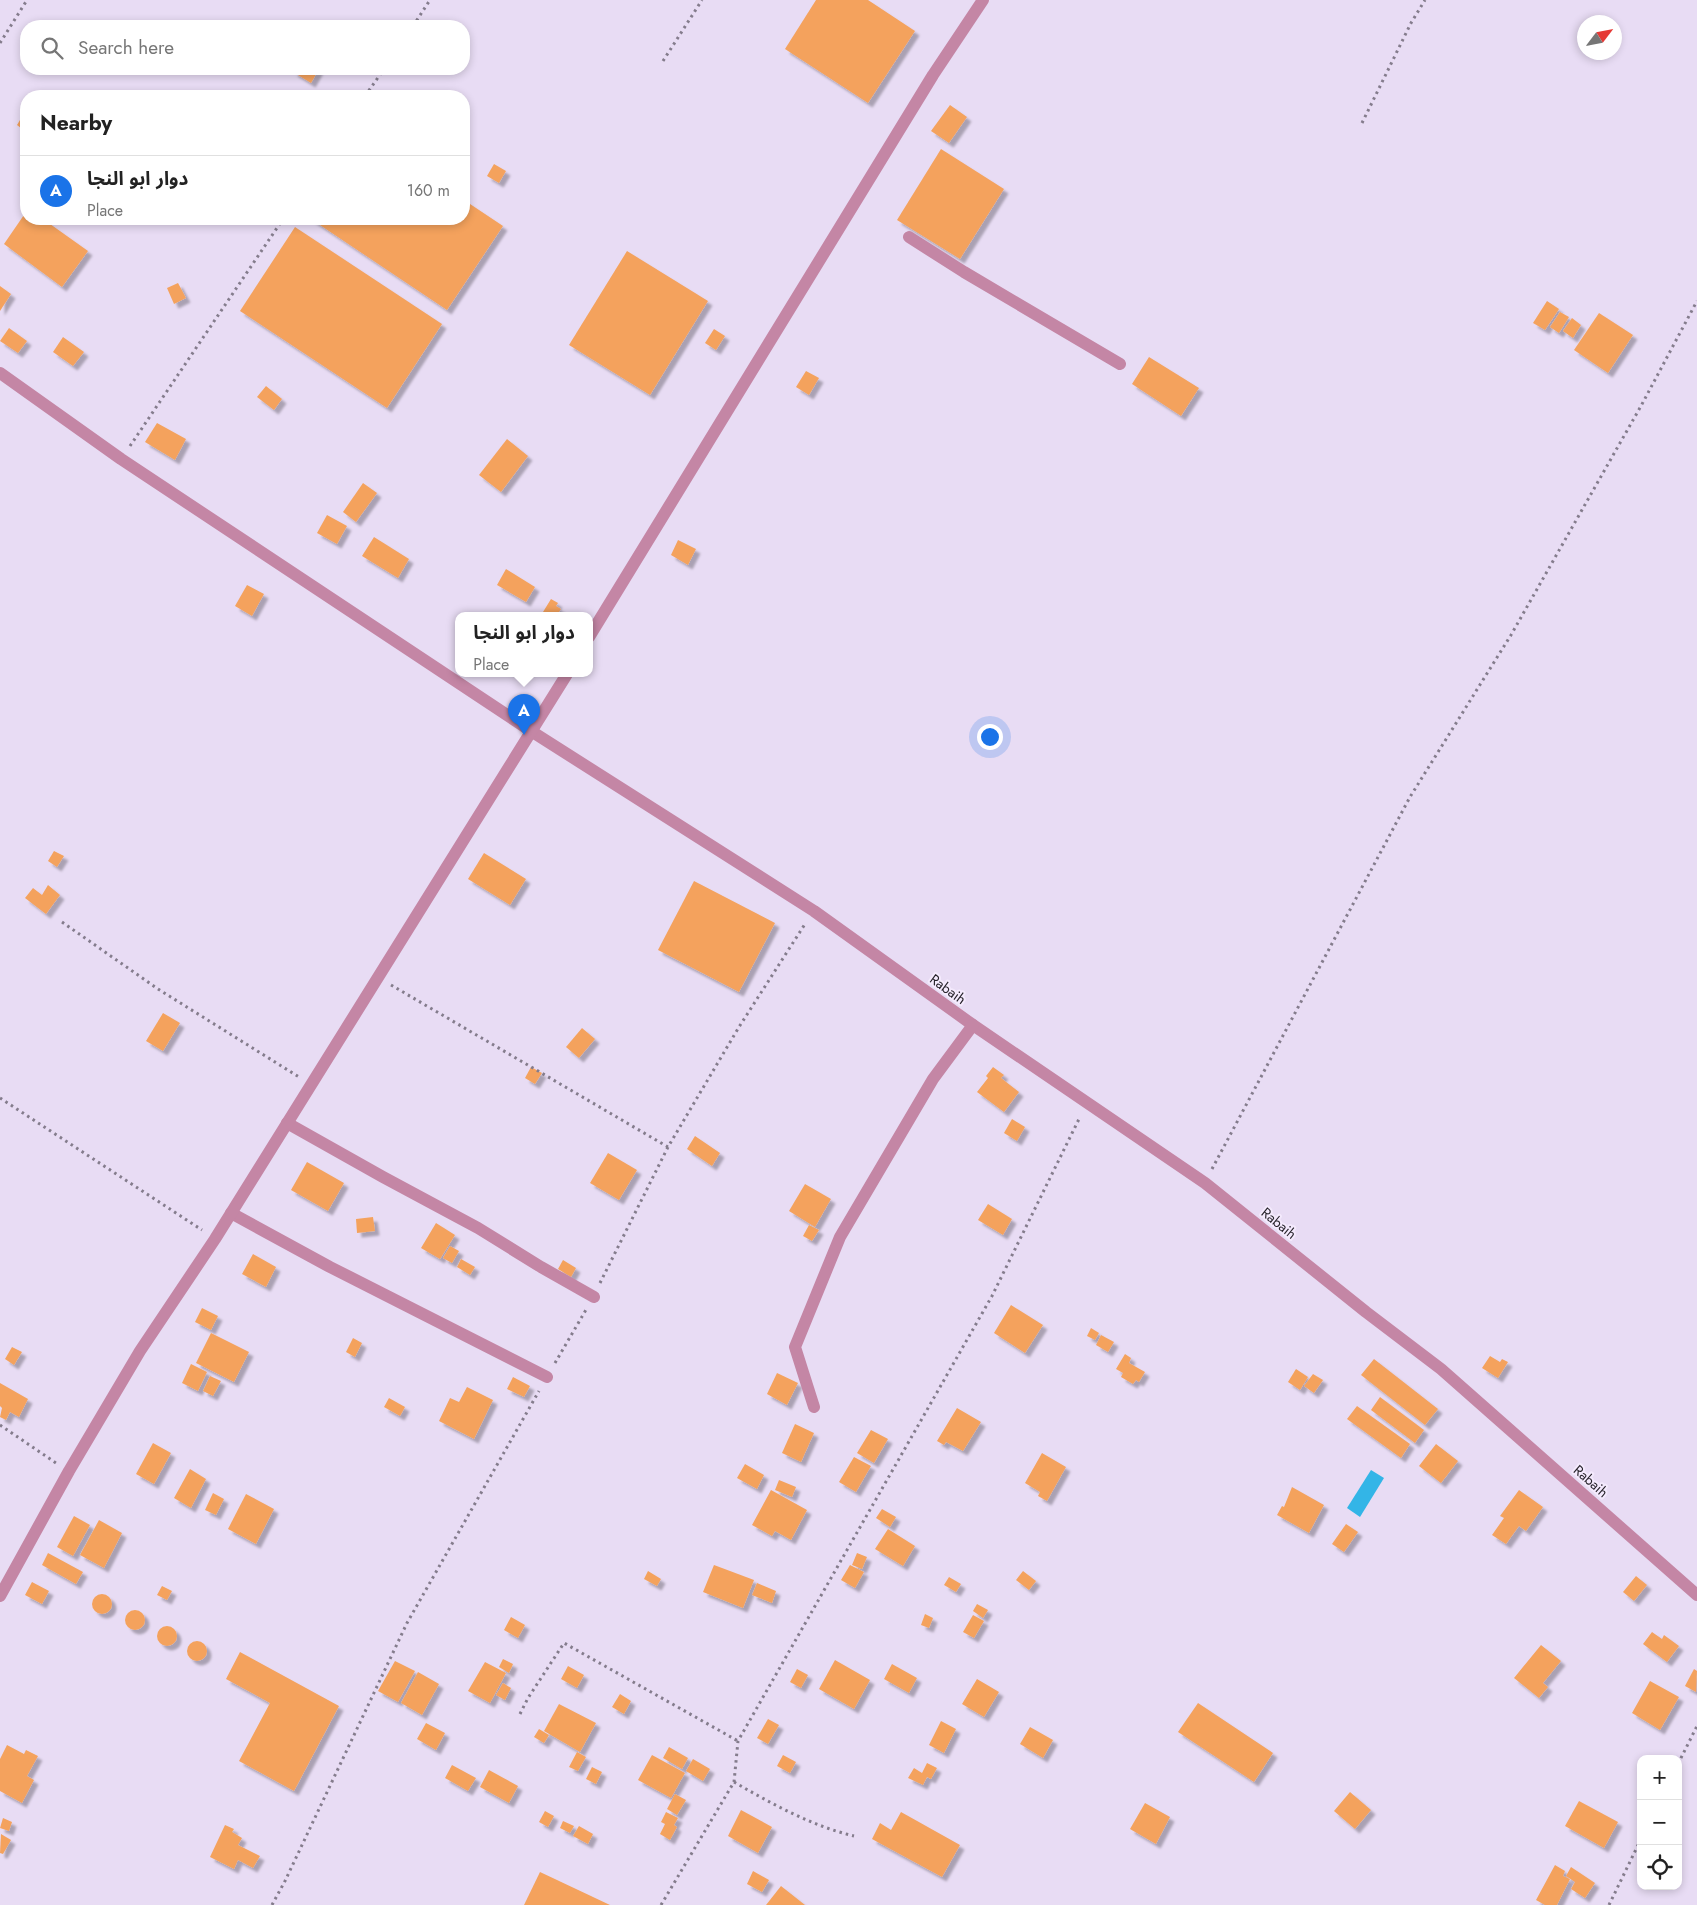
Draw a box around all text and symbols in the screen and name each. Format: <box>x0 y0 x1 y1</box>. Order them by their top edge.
north arrow <box>1577 15 1622 60</box>
search box <box>20 20 470 75</box>
icon: search <box>38 34 66 62</box>
text: Search here <box>78 34 174 61</box>
text: Nearby <box>40 108 112 138</box>
text: دوار ابو النجا <box>87 165 188 192</box>
text: A <box>50 179 62 202</box>
text: 160 m <box>407 179 450 202</box>
text: Place <box>87 199 123 222</box>
popup <box>455 612 593 677</box>
text: دوار ابو النجا <box>473 619 575 646</box>
text: Place <box>473 653 509 676</box>
pin: A <box>508 694 540 735</box>
your location <box>977 724 1003 750</box>
street label: Rabaih <box>926 969 970 1009</box>
street label: Rabaih <box>1257 1203 1301 1243</box>
street label: Rabaih <box>1569 1460 1613 1502</box>
map controls <box>1637 1755 1682 1890</box>
button: + <box>1637 1755 1682 1800</box>
button: − <box>1637 1800 1682 1845</box>
button: locate <box>1637 1845 1682 1890</box>

